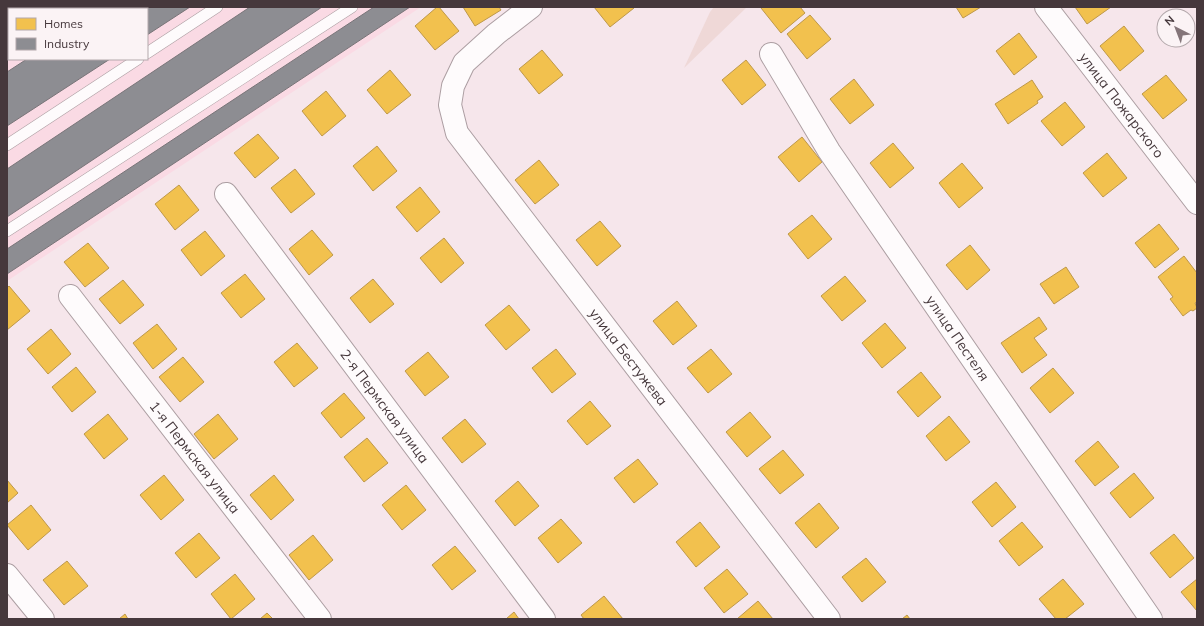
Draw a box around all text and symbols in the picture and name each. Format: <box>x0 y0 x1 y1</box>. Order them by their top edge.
legend <box>8 8 148 60</box>
north arrow <box>1156 8 1196 48</box>
text: N <box>1162 13 1177 29</box>
text: Homes <box>44 16 83 31</box>
text: Industry <box>44 36 90 51</box>
street label: улица Пожарского <box>1075 49 1168 162</box>
street label: улица Пестеля <box>922 292 993 384</box>
street label: улица Бестужева <box>585 305 671 409</box>
street label: 2-я Пермская улица <box>336 346 433 467</box>
street label: 1-я Пермская улица <box>146 397 244 517</box>

